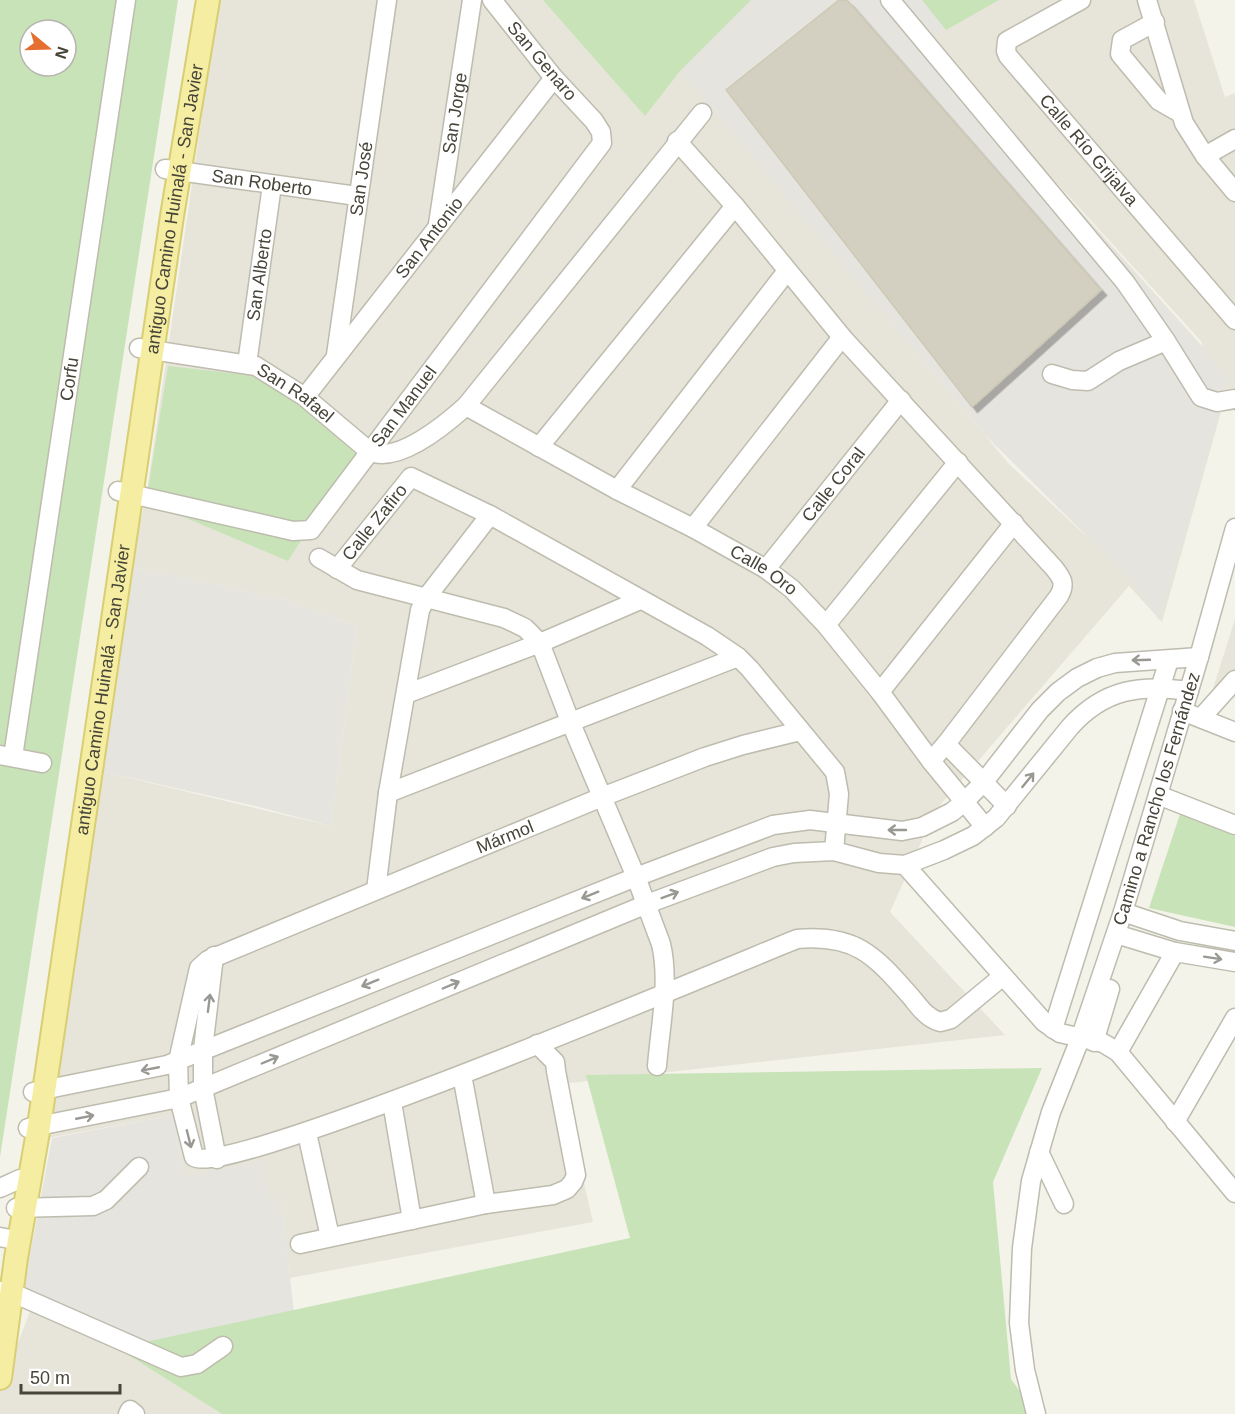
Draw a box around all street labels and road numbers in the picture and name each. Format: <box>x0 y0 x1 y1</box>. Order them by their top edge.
street label: San Genaro <box>503 17 581 105</box>
street label: antiguo Camino Huinalá - San Javier <box>142 62 207 355</box>
street label: San Jorge <box>439 71 471 155</box>
street label: Calle Río Grijalva <box>1036 90 1143 210</box>
street label: San José <box>346 140 377 217</box>
street label: San Roberto <box>211 166 314 200</box>
street label: San Antonio <box>392 193 467 282</box>
street label: San Alberto <box>243 227 276 322</box>
street label: Corfu <box>56 356 83 402</box>
street label: San Rafael <box>253 359 338 427</box>
street label: San Manuel <box>367 362 441 451</box>
street label: Calle Coral <box>798 444 869 526</box>
street label: Calle Zafiro <box>338 480 411 564</box>
street label: Calle Oro <box>727 541 801 599</box>
street label: antiguo Camino Huinalá - San Javier <box>72 543 134 836</box>
street label: Camino a Rancho los Fernández <box>1109 670 1204 928</box>
street label: Mármol <box>473 816 537 858</box>

